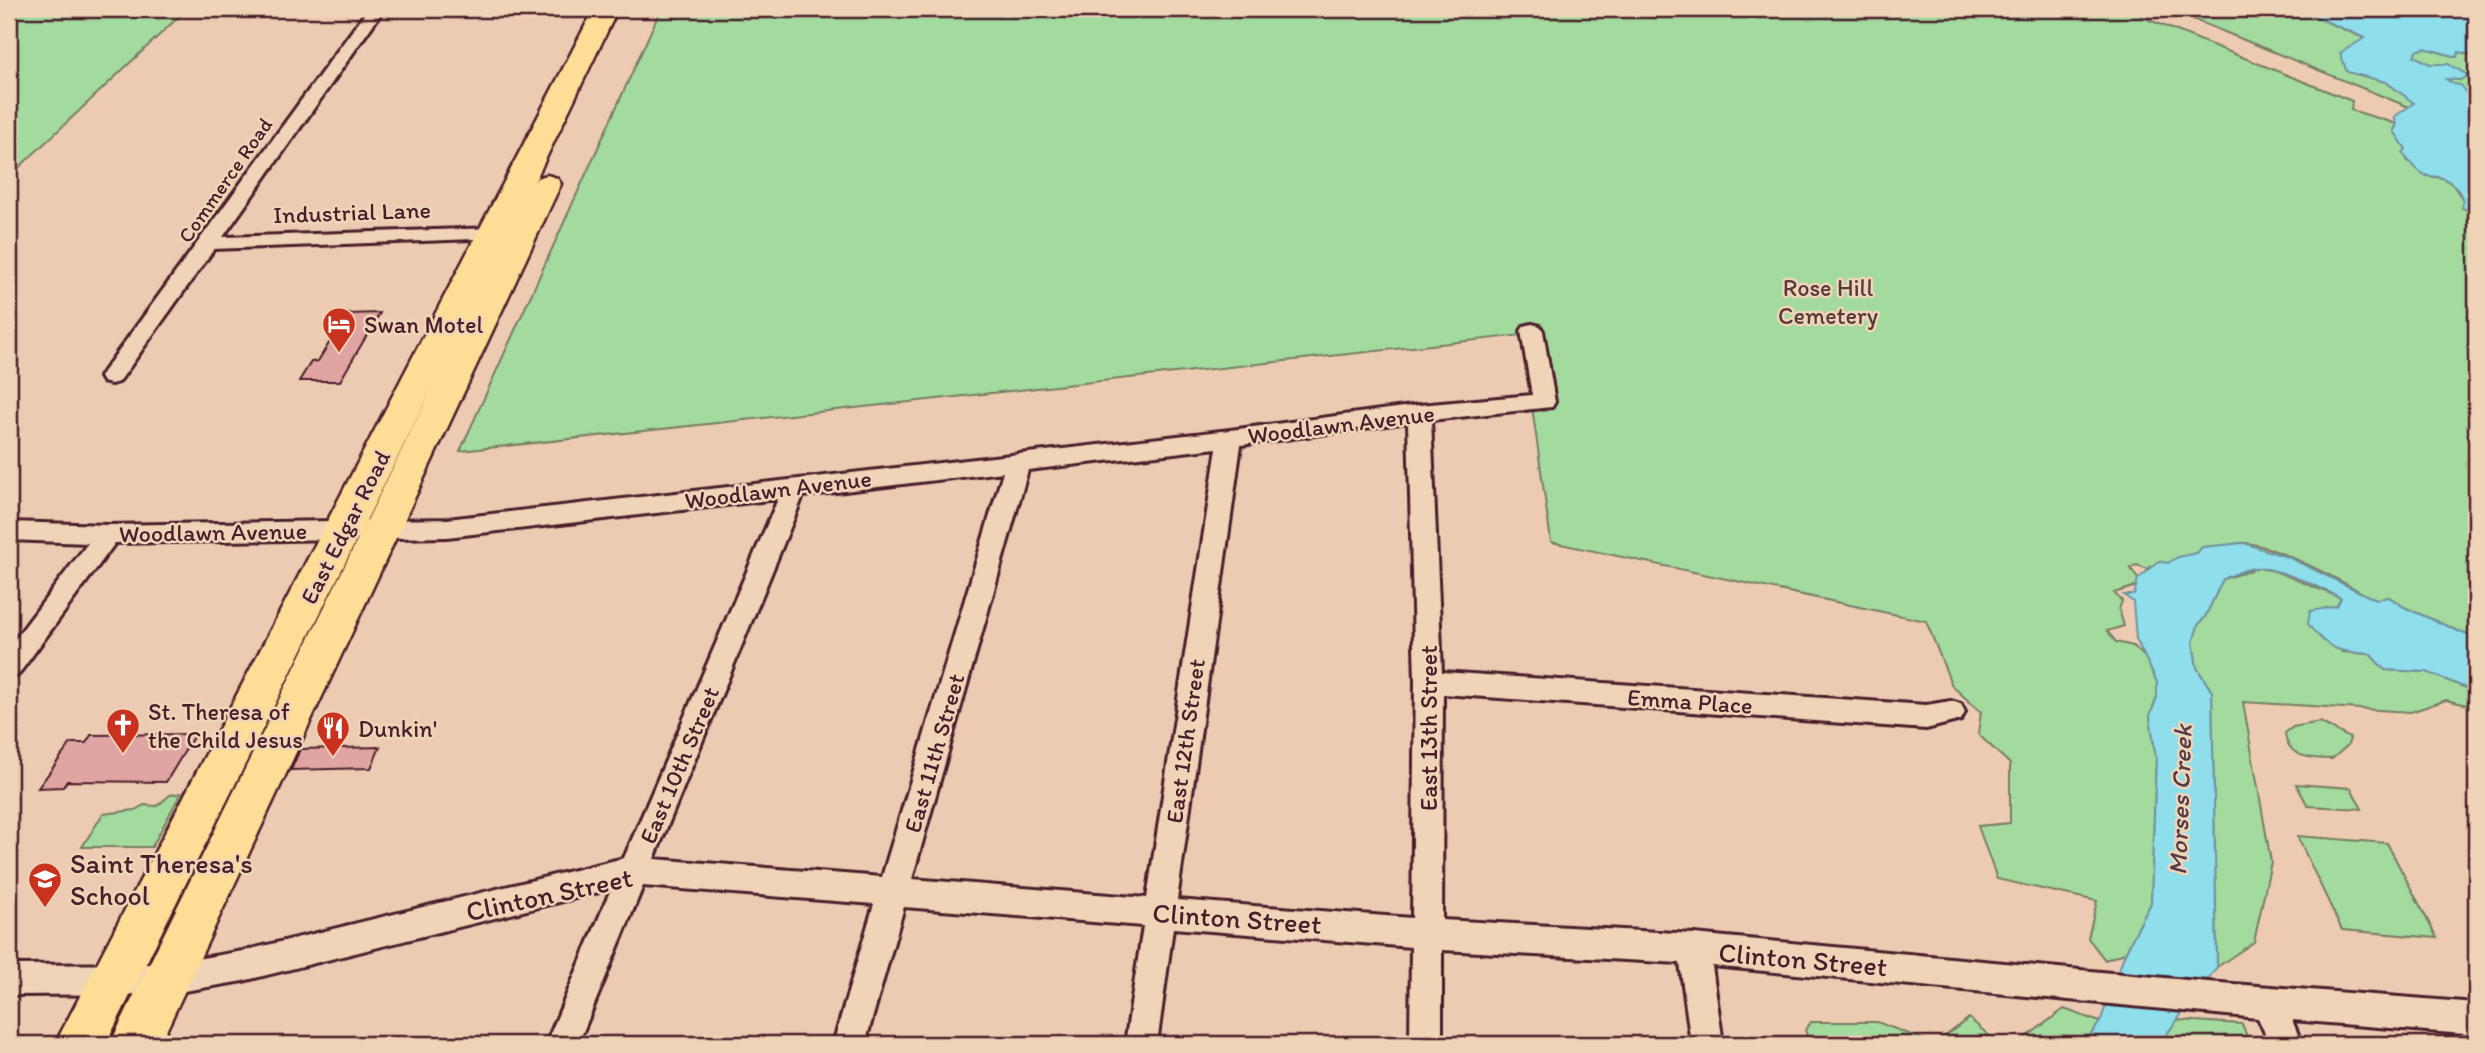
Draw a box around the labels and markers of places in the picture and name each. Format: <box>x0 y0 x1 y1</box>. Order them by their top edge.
hotel icon: Swan Motel <box>320 305 358 354</box>
place label: Swan Motel <box>364 310 484 339</box>
place label: St. Theresa of the Child Jesus <box>148 697 303 754</box>
church icon: St. Theresa of the Child Jesus <box>104 706 142 755</box>
restaurant icon: Dunkin' <box>314 709 352 758</box>
place label: Dunkin' <box>358 714 437 743</box>
place label: Saint Theresa's School <box>70 846 253 912</box>
school or university icon: Saint Theresa's School <box>26 860 64 909</box>

